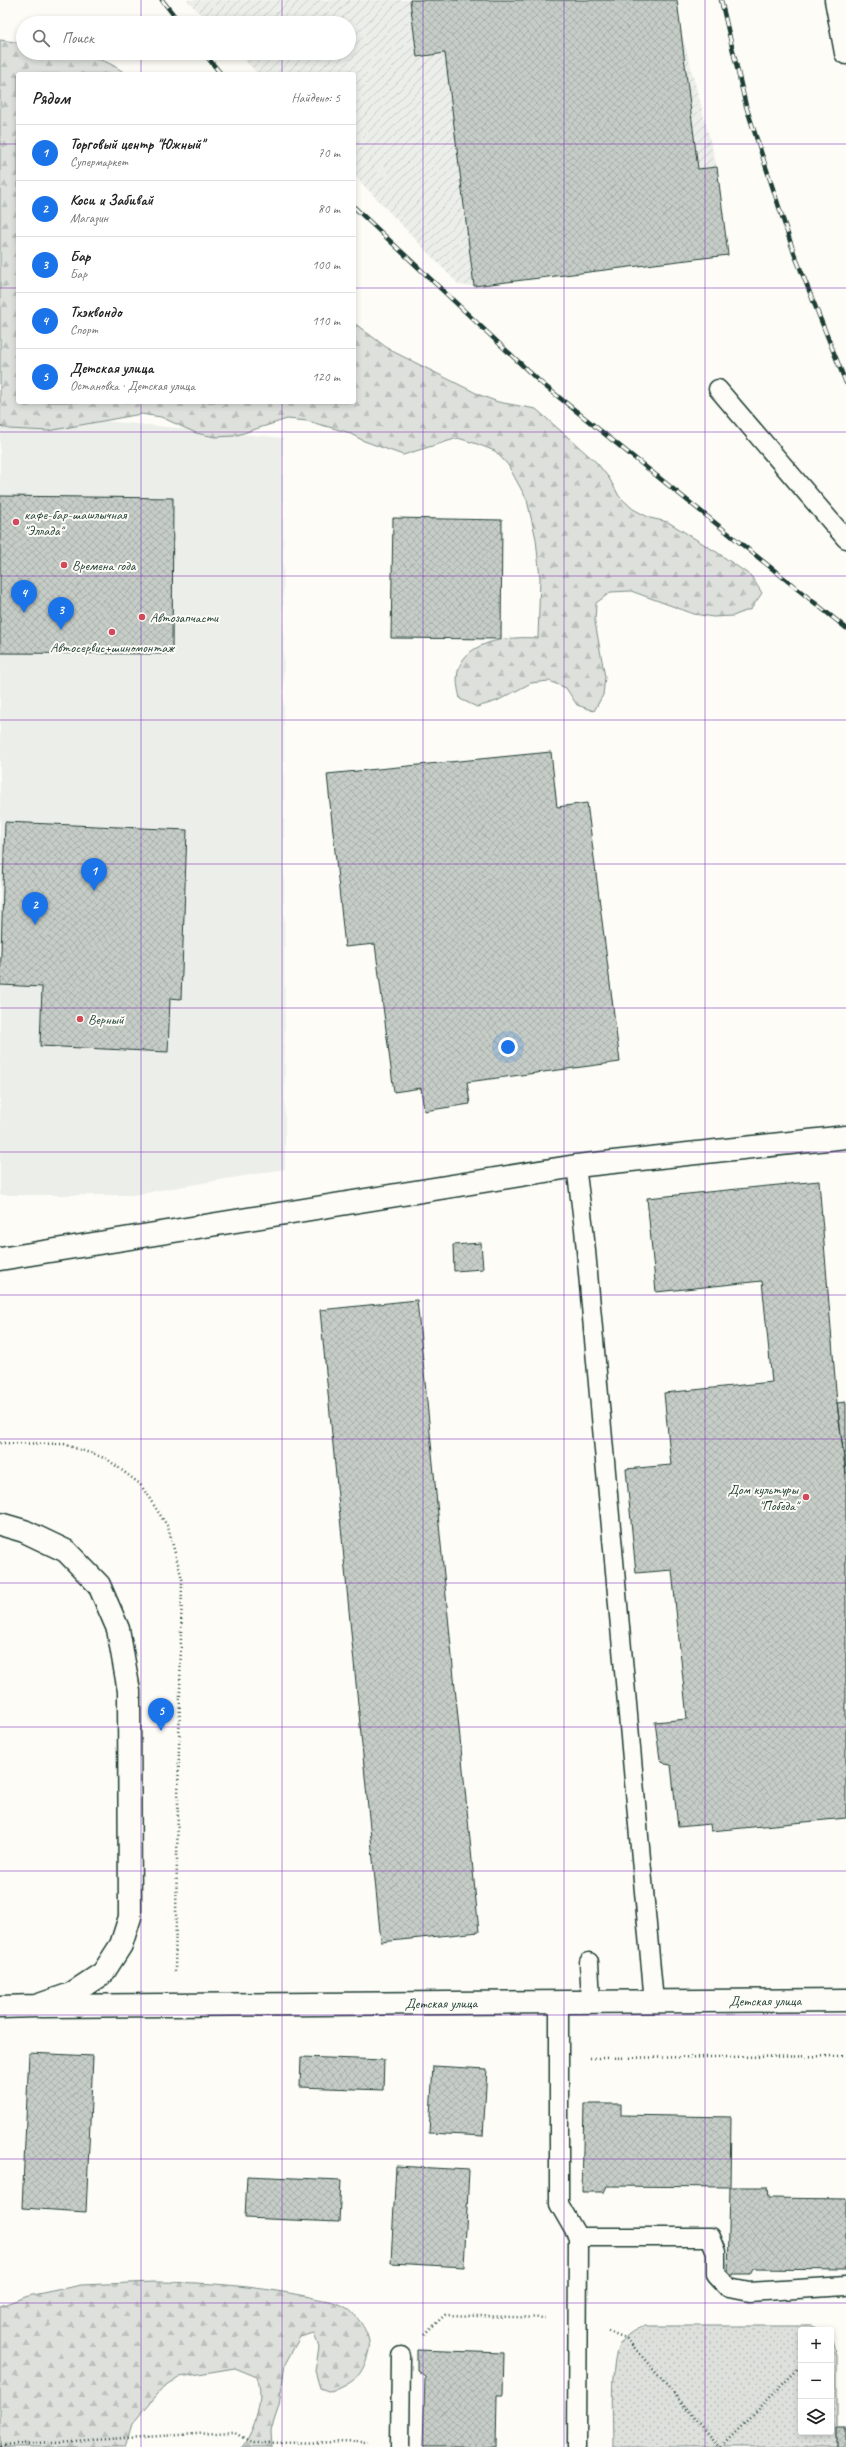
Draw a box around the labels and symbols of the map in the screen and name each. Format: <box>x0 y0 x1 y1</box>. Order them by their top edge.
place label: кафе-бар-шашлычная "Эллада" <box>24 506 128 539</box>
marker: кафе-бар-шашлычная "Эллада" <box>11 517 21 527</box>
place label: Времена года <box>72 557 137 574</box>
marker: Времена года <box>59 560 69 570</box>
pin: 4 <box>11 580 37 613</box>
pin: 3 <box>48 597 74 630</box>
place label: Автозапчасти <box>150 609 219 626</box>
marker: Автозапчасти <box>137 612 147 622</box>
marker: Автосервис+шиномонтаж <box>107 627 117 637</box>
place label: Автосервис+шиномонтаж <box>50 639 175 656</box>
pin: 1 <box>81 858 107 891</box>
pin: 2 <box>22 892 48 925</box>
place label: Верный <box>88 1011 125 1028</box>
marker: Верный <box>75 1014 85 1024</box>
your location <box>498 1037 518 1057</box>
place label: Дом культуры "Победа" <box>728 1481 801 1514</box>
marker: Дом культуры "Победа" <box>801 1492 811 1502</box>
pin: 5 <box>148 1698 174 1731</box>
street label: Детская улица <box>729 1992 803 2010</box>
street label: Детская улица <box>405 1995 479 2012</box>

